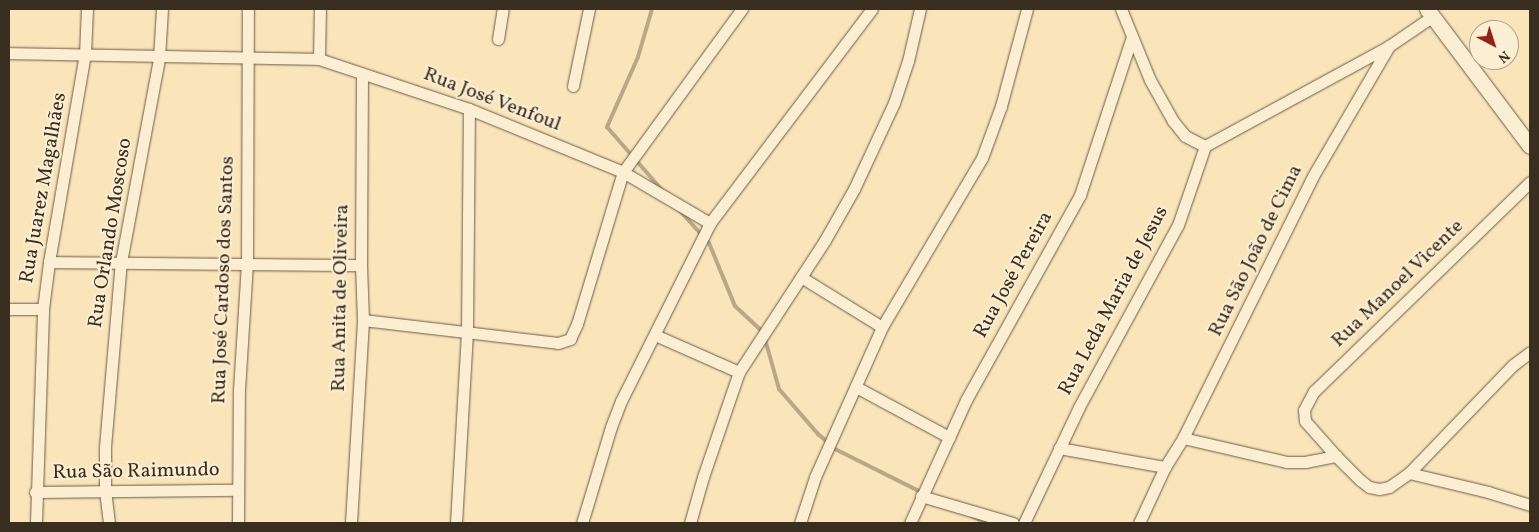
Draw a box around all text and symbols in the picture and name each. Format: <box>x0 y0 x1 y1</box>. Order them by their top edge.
north arrow <box>1469 20 1519 70</box>
text: N <box>1493 46 1513 67</box>
street label: Rua José Venfoul <box>419 63 565 137</box>
street label: Rua Juarez Magalhães <box>15 91 73 285</box>
street label: Rua Orlando Moscoso <box>84 136 138 330</box>
street label: Rua José Cardoso dos Santos <box>208 156 240 404</box>
street label: Rua São João de Cima <box>1204 161 1308 341</box>
street label: Rua Leda Maria de Jesus <box>1054 202 1174 400</box>
street label: Rua Anita de Oliveira <box>327 204 355 392</box>
street label: Rua José Pereira <box>969 207 1059 343</box>
street label: Rua Manoel Vicente <box>1327 215 1469 353</box>
street label: Rua São Raimundo <box>52 459 220 485</box>

